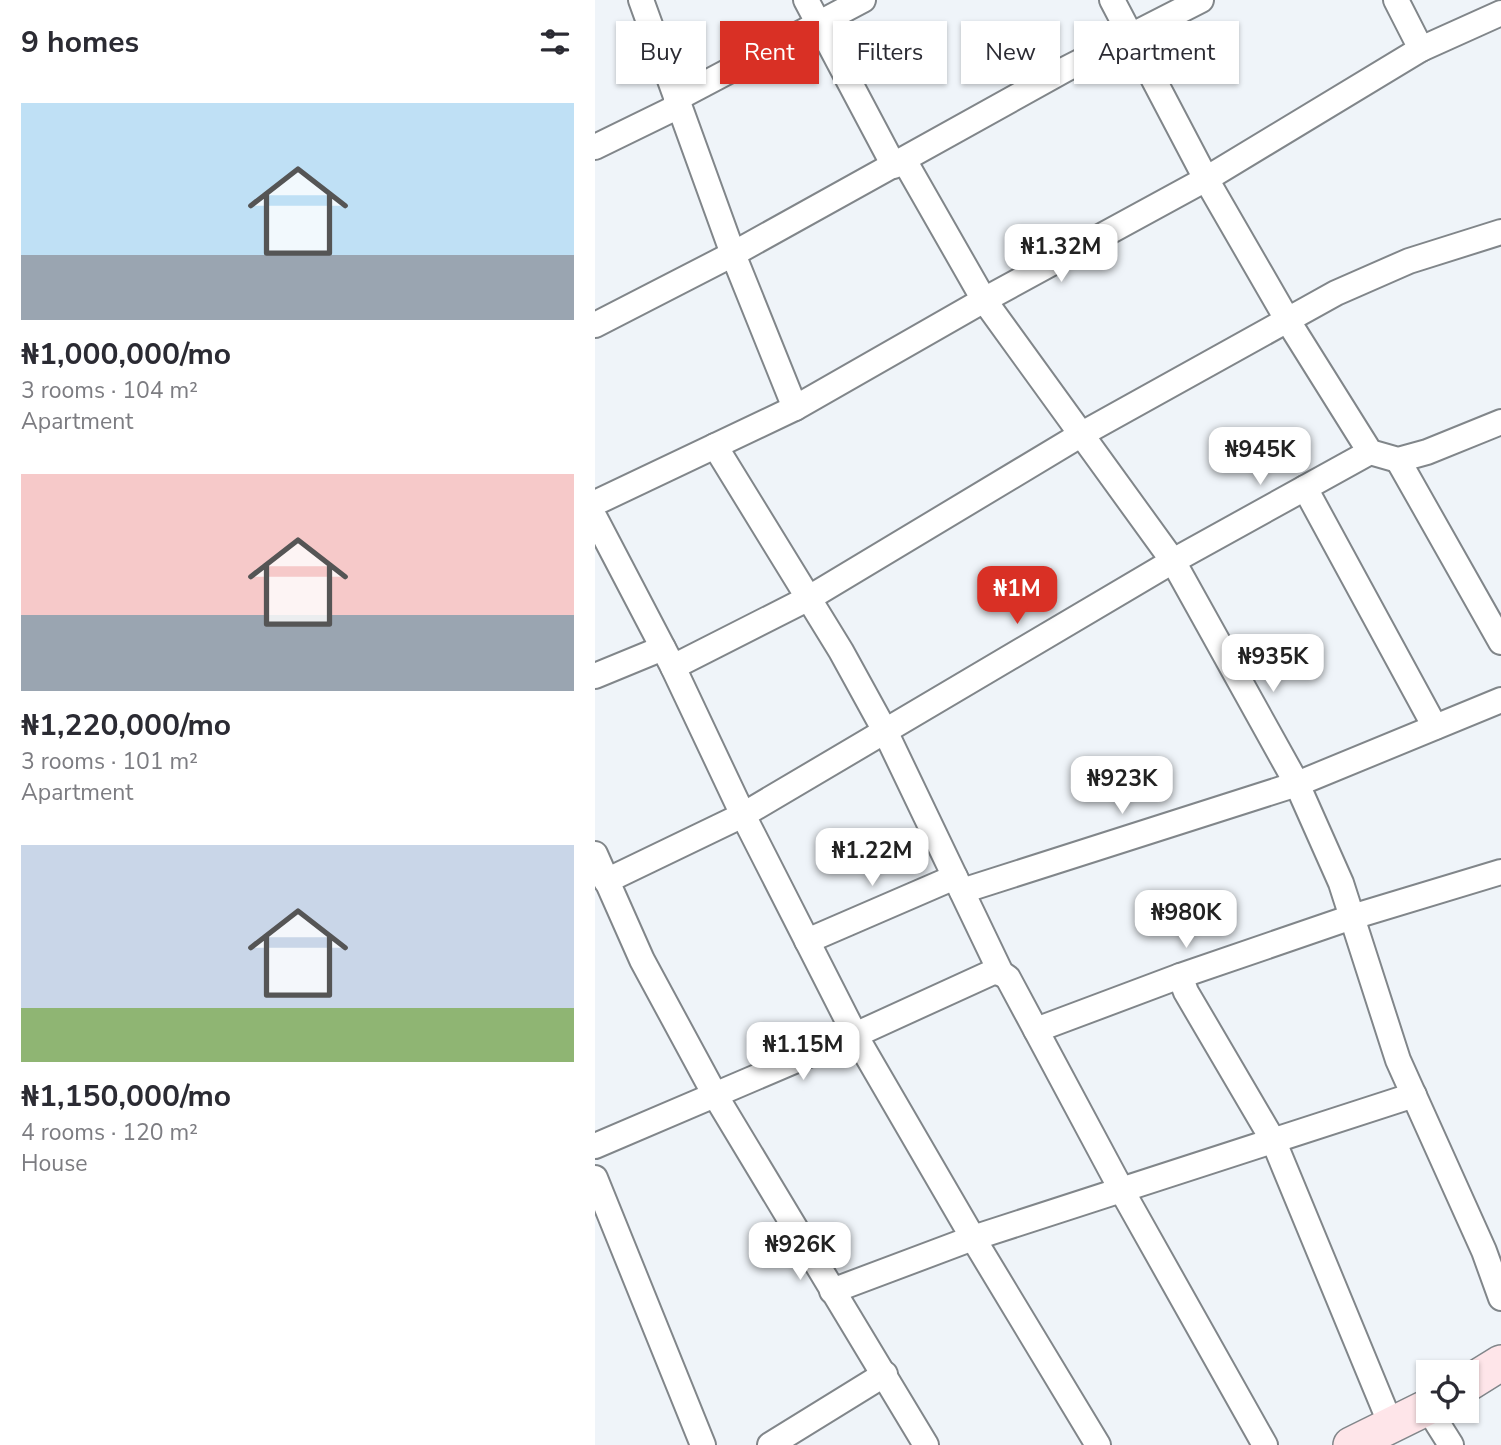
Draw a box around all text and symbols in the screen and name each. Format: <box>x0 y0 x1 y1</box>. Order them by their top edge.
chip: Buy <box>616 21 706 84</box>
chip: Rent <box>720 21 819 84</box>
chip: Filters <box>833 21 947 84</box>
chip: New <box>961 21 1060 84</box>
chip: Apartment <box>1074 21 1239 84</box>
text: 9 homes <box>21 22 139 63</box>
icon: filters <box>536 23 574 61</box>
icon: home <box>235 148 361 274</box>
pin: ₦1.32M <box>1004 224 1118 284</box>
text: ₦1.32M <box>1021 231 1101 262</box>
text: ₦1,000,000/mo <box>21 334 231 375</box>
text: 3 rooms · 104 m² <box>21 375 198 406</box>
text: Apartment <box>21 406 133 437</box>
pin: ₦945K <box>1211 428 1309 487</box>
text: ₦945K <box>1225 434 1295 465</box>
icon: home <box>235 519 361 645</box>
pin: ₦1M <box>983 566 1051 626</box>
text: ₦1M <box>993 573 1041 604</box>
pin: ₦935K <box>1224 634 1322 694</box>
text: ₦935K <box>1238 641 1308 672</box>
text: ₦1,220,000/mo <box>21 705 231 746</box>
text: 3 rooms · 101 m² <box>21 746 198 777</box>
pin: ₦923K <box>1073 756 1171 816</box>
text: ₦923K <box>1087 763 1157 794</box>
text: Apartment <box>21 777 133 808</box>
pin: ₦1.22M <box>815 828 929 888</box>
text: ₦1.22M <box>832 835 912 866</box>
icon: home <box>235 890 361 1016</box>
pin: ₦980K <box>1137 890 1235 950</box>
text: ₦980K <box>1151 897 1221 928</box>
pin: ₦1.15M <box>746 1023 860 1082</box>
text: ₦1.15M <box>763 1029 843 1060</box>
text: ₦1,150,000/mo <box>21 1076 231 1117</box>
text: 4 rooms · 120 m² <box>21 1117 198 1148</box>
text: House <box>21 1148 88 1179</box>
pin: ₦926K <box>751 1222 849 1282</box>
text: ₦926K <box>765 1229 835 1260</box>
map controls <box>1416 1360 1479 1423</box>
button: locate <box>1416 1360 1479 1423</box>

